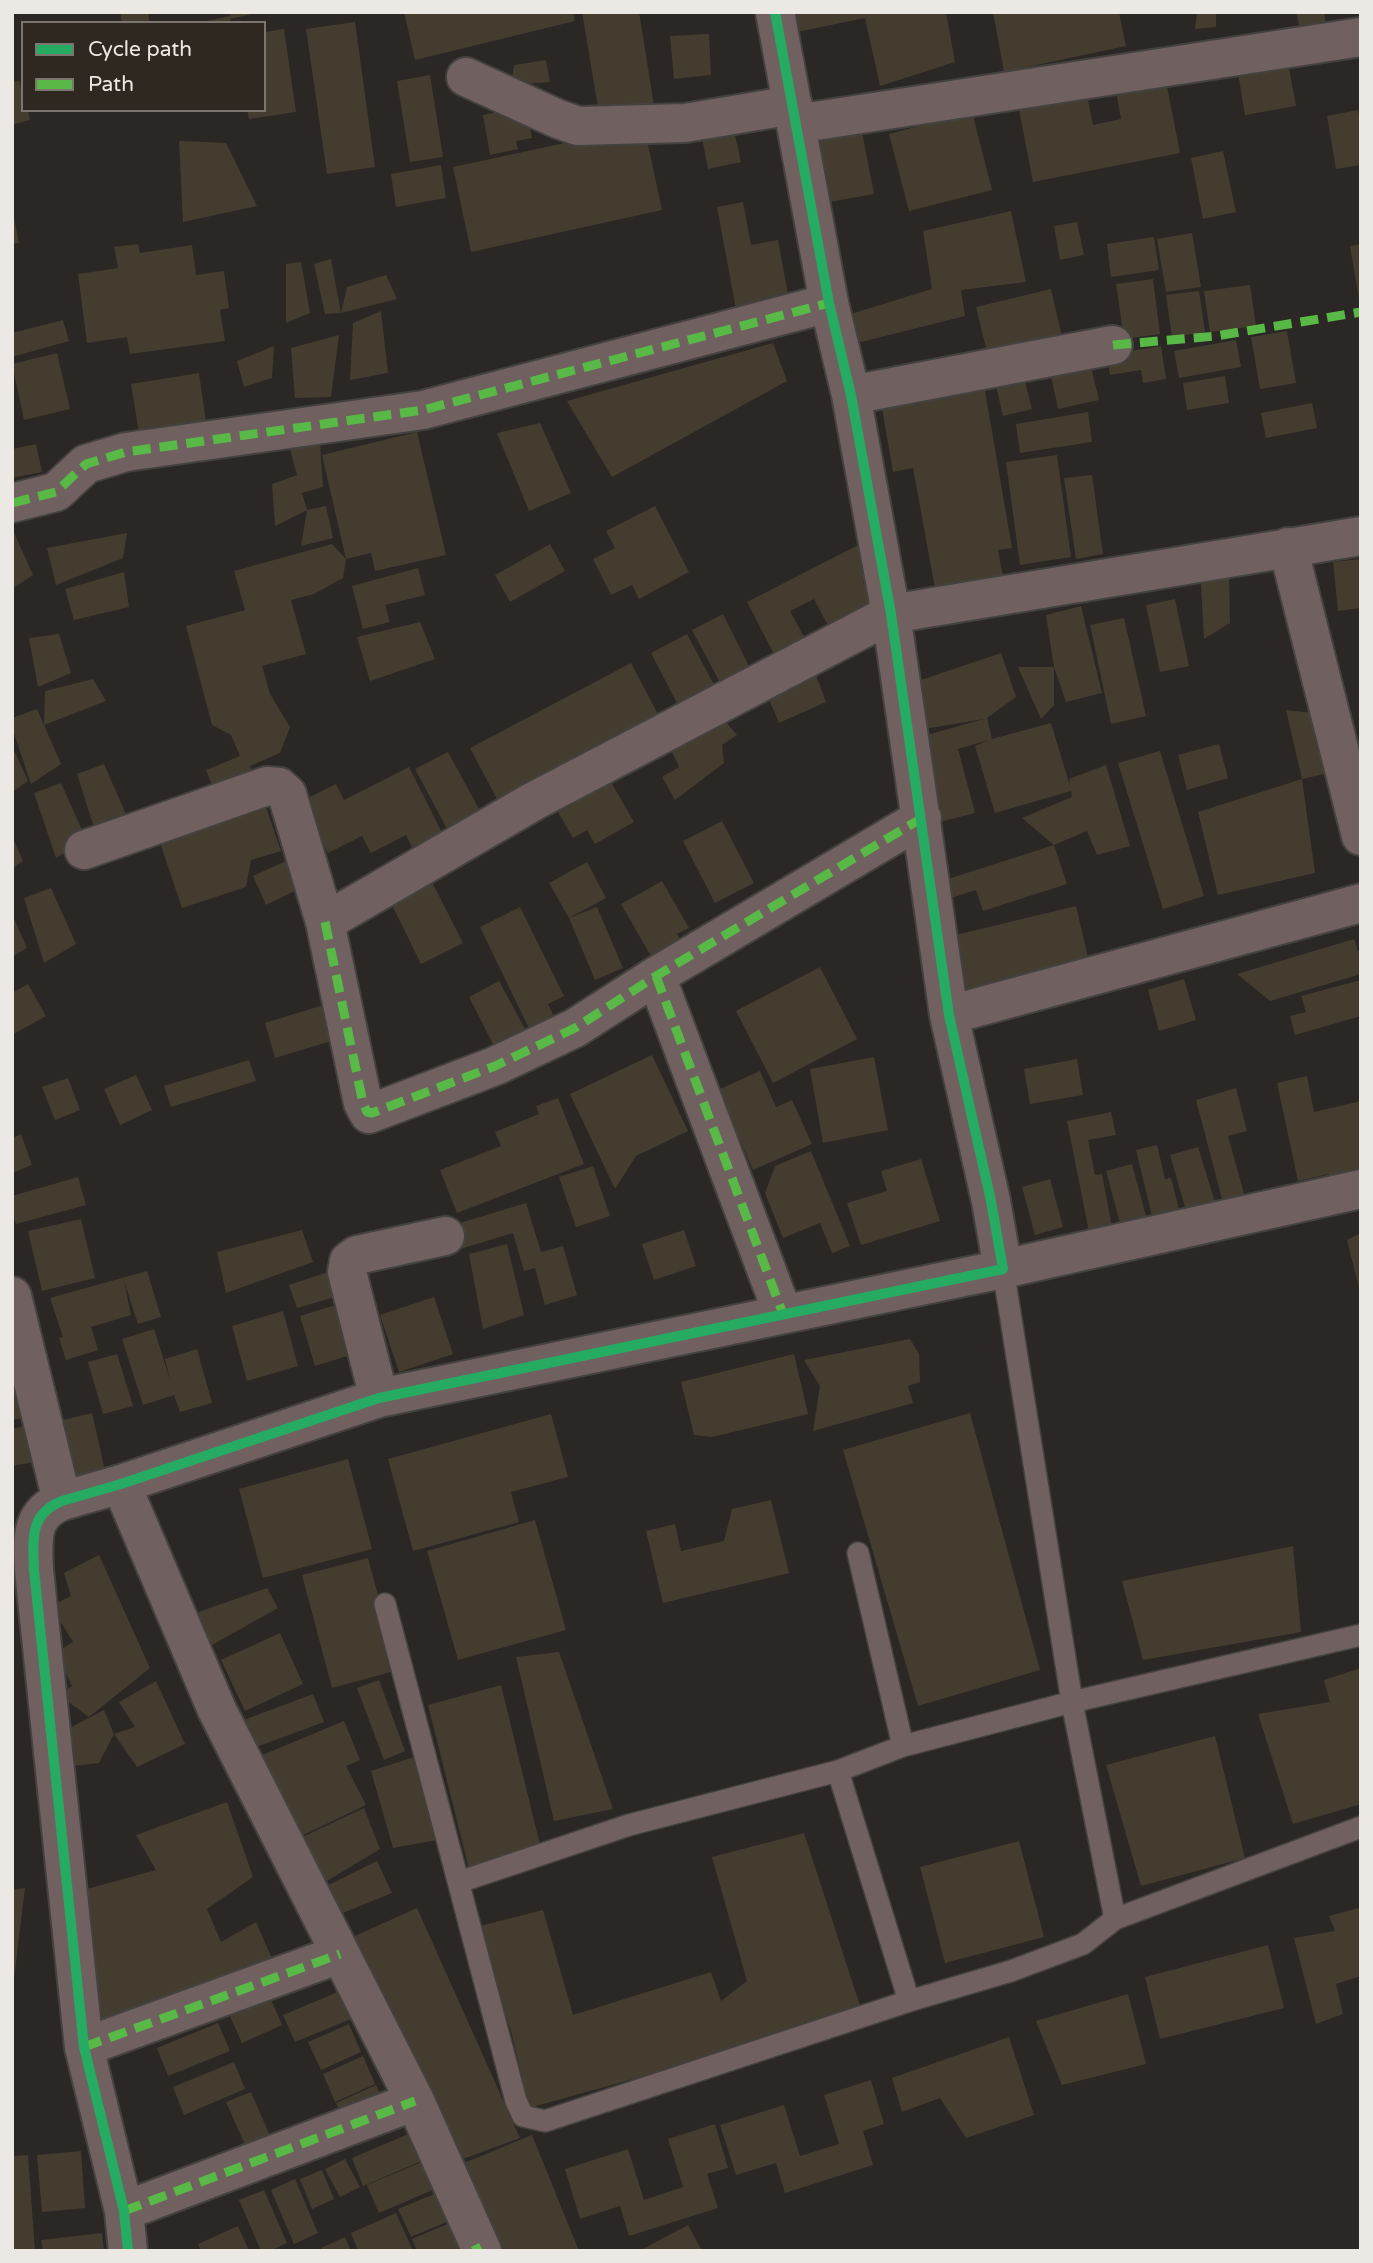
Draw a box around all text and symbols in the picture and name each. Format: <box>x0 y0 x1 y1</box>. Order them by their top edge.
legend <box>21 21 266 112</box>
text: Cycle path <box>88 37 192 62</box>
text: Path <box>88 72 134 97</box>

